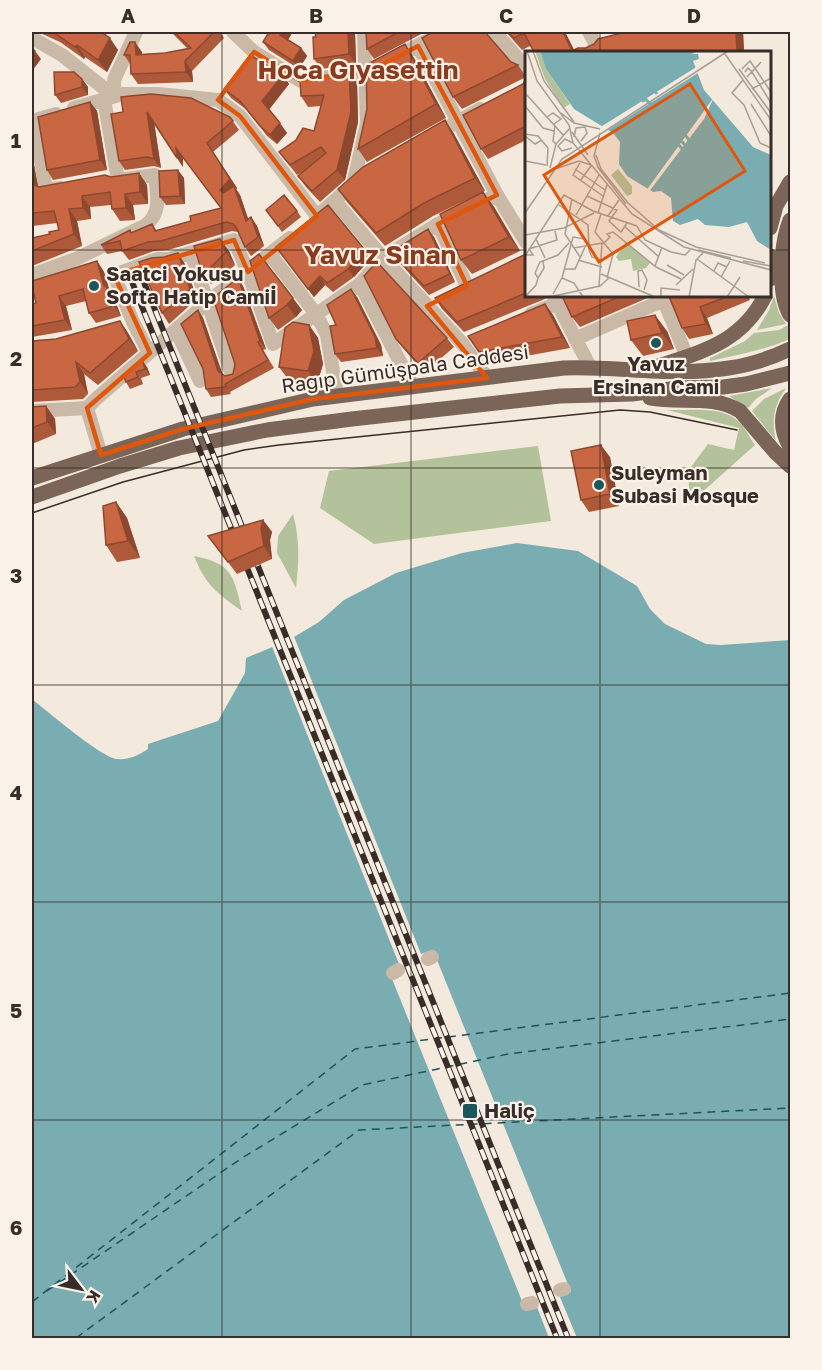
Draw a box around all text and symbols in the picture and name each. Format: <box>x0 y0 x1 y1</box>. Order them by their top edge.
text: A <box>121 3 135 27</box>
text: B <box>309 3 323 27</box>
text: C <box>499 3 513 27</box>
text: D <box>687 3 701 27</box>
inset map <box>525 51 771 297</box>
district label: Hoca Gıyasettin <box>257 54 459 85</box>
text: 1 <box>11 128 21 152</box>
district label: Yavuz Sinan <box>304 239 456 270</box>
place label: Saatci Yokusu Softa Hatip Camiİ <box>106 261 277 308</box>
marker: Saatci Yokusu Softa Hatip Camiİ <box>87 279 101 293</box>
marker: Yavuz Ersinan Cami <box>649 336 663 350</box>
street label: Ragıp Gümüşpala Caddesi <box>280 339 530 397</box>
text: 2 <box>10 346 22 370</box>
place label: Yavuz Ersinan Cami <box>593 351 719 398</box>
place label: Suleyman Subasi Mosque <box>611 460 759 507</box>
marker: Suleyman Subasi Mosque <box>592 478 606 492</box>
text: 3 <box>10 563 22 587</box>
text: 4 <box>10 780 22 804</box>
text: 5 <box>10 998 22 1022</box>
place label: Haliç <box>484 1098 534 1122</box>
marker: Haliç <box>461 1102 479 1120</box>
text: 6 <box>10 1215 22 1239</box>
north arrow <box>51 1259 111 1319</box>
text: K <box>82 1287 105 1308</box>

